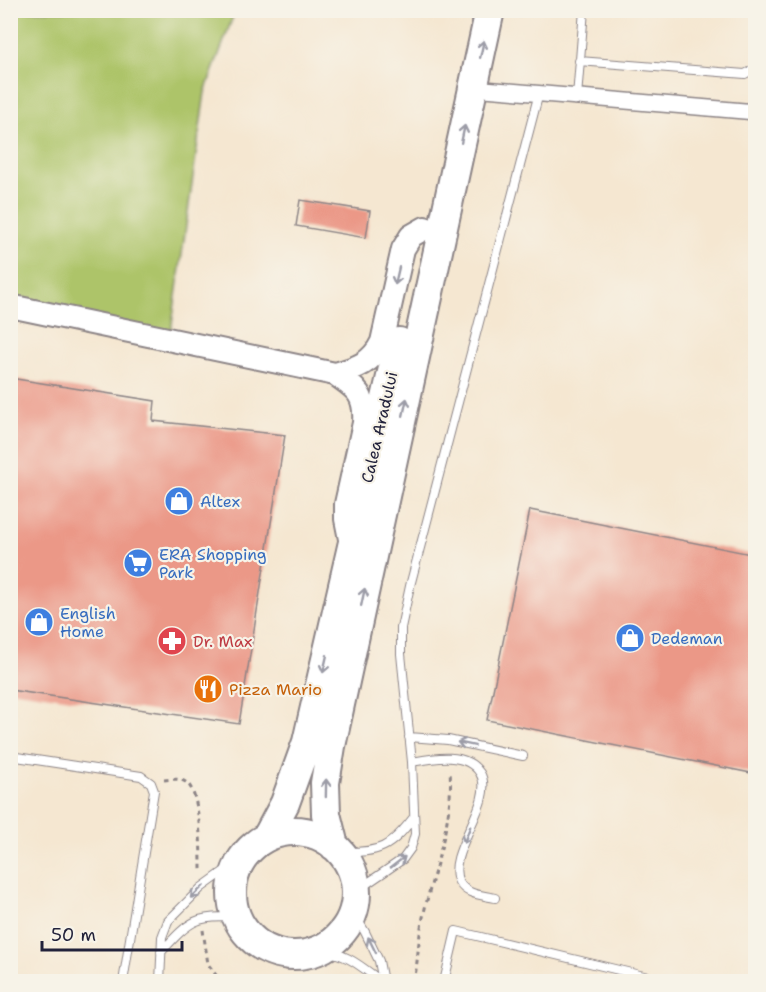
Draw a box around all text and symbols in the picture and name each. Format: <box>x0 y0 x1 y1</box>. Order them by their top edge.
one-way arrow <box>477 40 488 59</box>
one-way arrow <box>458 125 470 144</box>
one-way arrow <box>391 266 403 285</box>
street label: Calea Aradului <box>356 369 403 485</box>
one-way arrow <box>399 397 411 416</box>
shop icon: Altex <box>163 485 195 517</box>
place label: Altex <box>200 491 240 512</box>
place label: ERA Shopping Park <box>159 544 267 583</box>
supermarket icon: ERA Shopping Park <box>122 547 154 579</box>
one-way arrow <box>358 588 370 607</box>
place label: English Home <box>60 603 116 642</box>
shop icon: English Home <box>23 606 55 638</box>
shop icon: Dedeman <box>614 622 646 654</box>
pharmacy icon: Dr. Max <box>156 625 188 657</box>
place label: Dedeman <box>651 628 723 649</box>
place label: Dr. Max <box>193 631 252 652</box>
one-way arrow <box>319 654 330 674</box>
restaurant icon: Pizza Mario <box>192 673 224 705</box>
place label: Pizza Mario <box>229 679 322 700</box>
one-way arrow <box>457 738 477 749</box>
one-way arrow <box>320 779 332 799</box>
one-way arrow <box>461 825 472 844</box>
one-way arrow <box>390 855 406 868</box>
one-way arrow <box>190 885 205 899</box>
scale bar <box>42 914 182 952</box>
text: 50 m <box>51 923 96 947</box>
one-way arrow <box>365 937 377 955</box>

